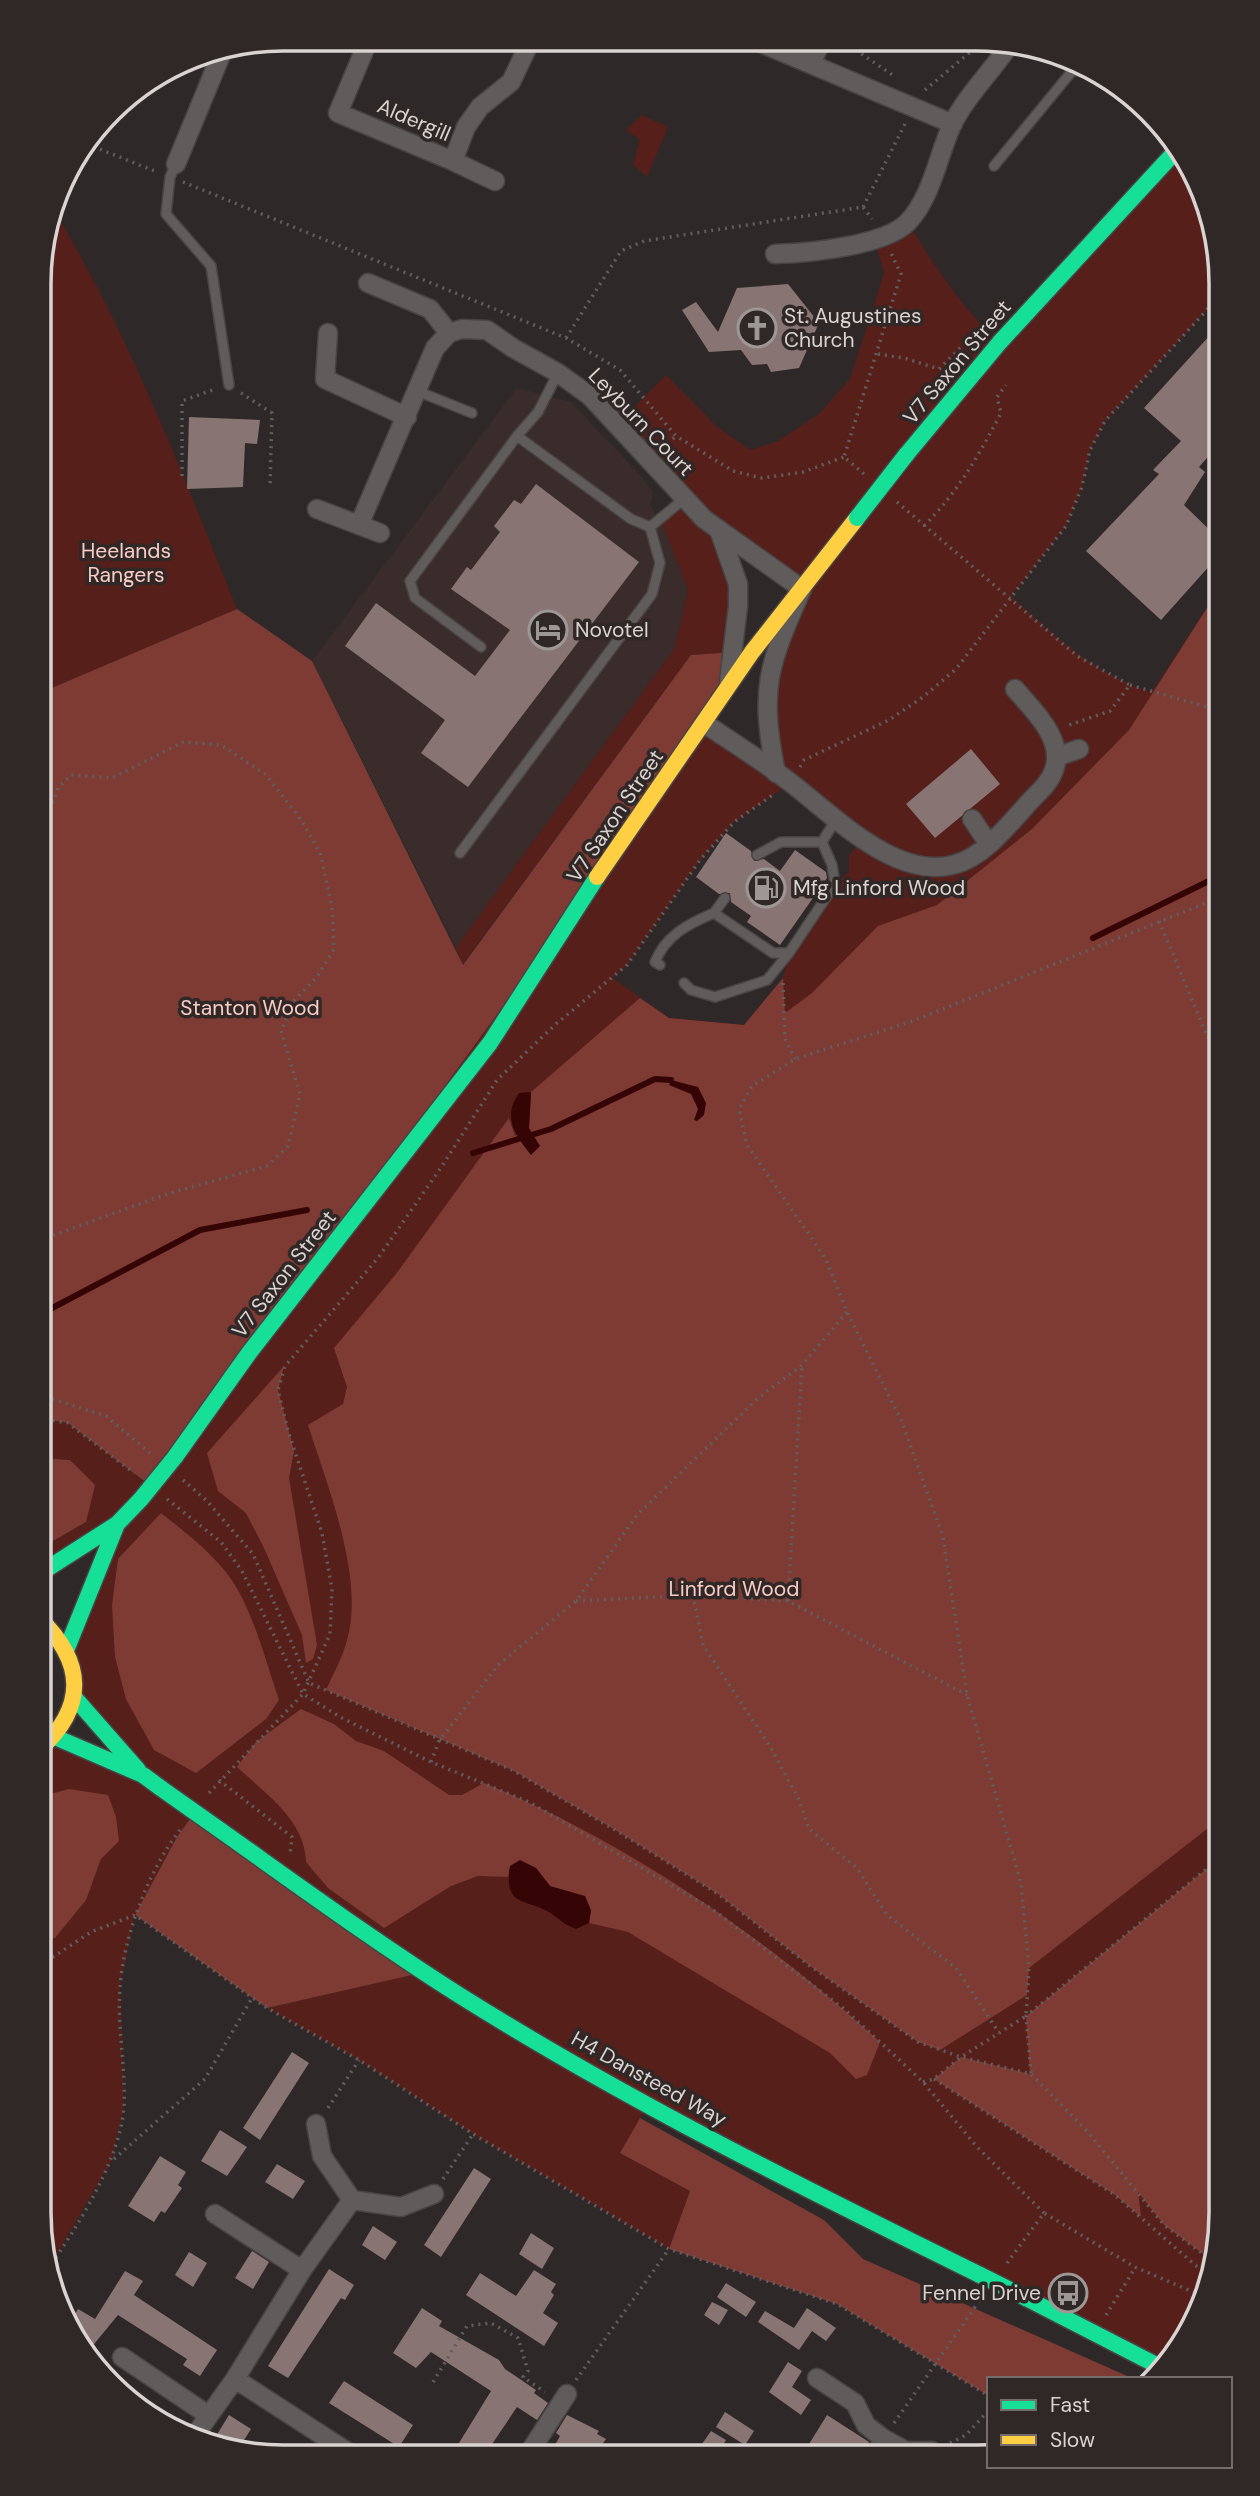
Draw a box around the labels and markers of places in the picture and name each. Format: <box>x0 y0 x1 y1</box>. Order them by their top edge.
place label: St. Augustines Church <box>784 302 922 354</box>
church icon: St. Augustines Church <box>736 307 778 349</box>
hotel icon: Novotel <box>527 609 569 651</box>
place label: Novotel <box>575 616 649 644</box>
fuel station icon: Mfg Linford Wood <box>745 867 787 909</box>
place label: Mfg Linford Wood <box>793 874 965 902</box>
bus stop icon: Fennel Drive <box>1047 2272 1089 2314</box>
place label: Fennel Drive <box>922 2279 1041 2307</box>

